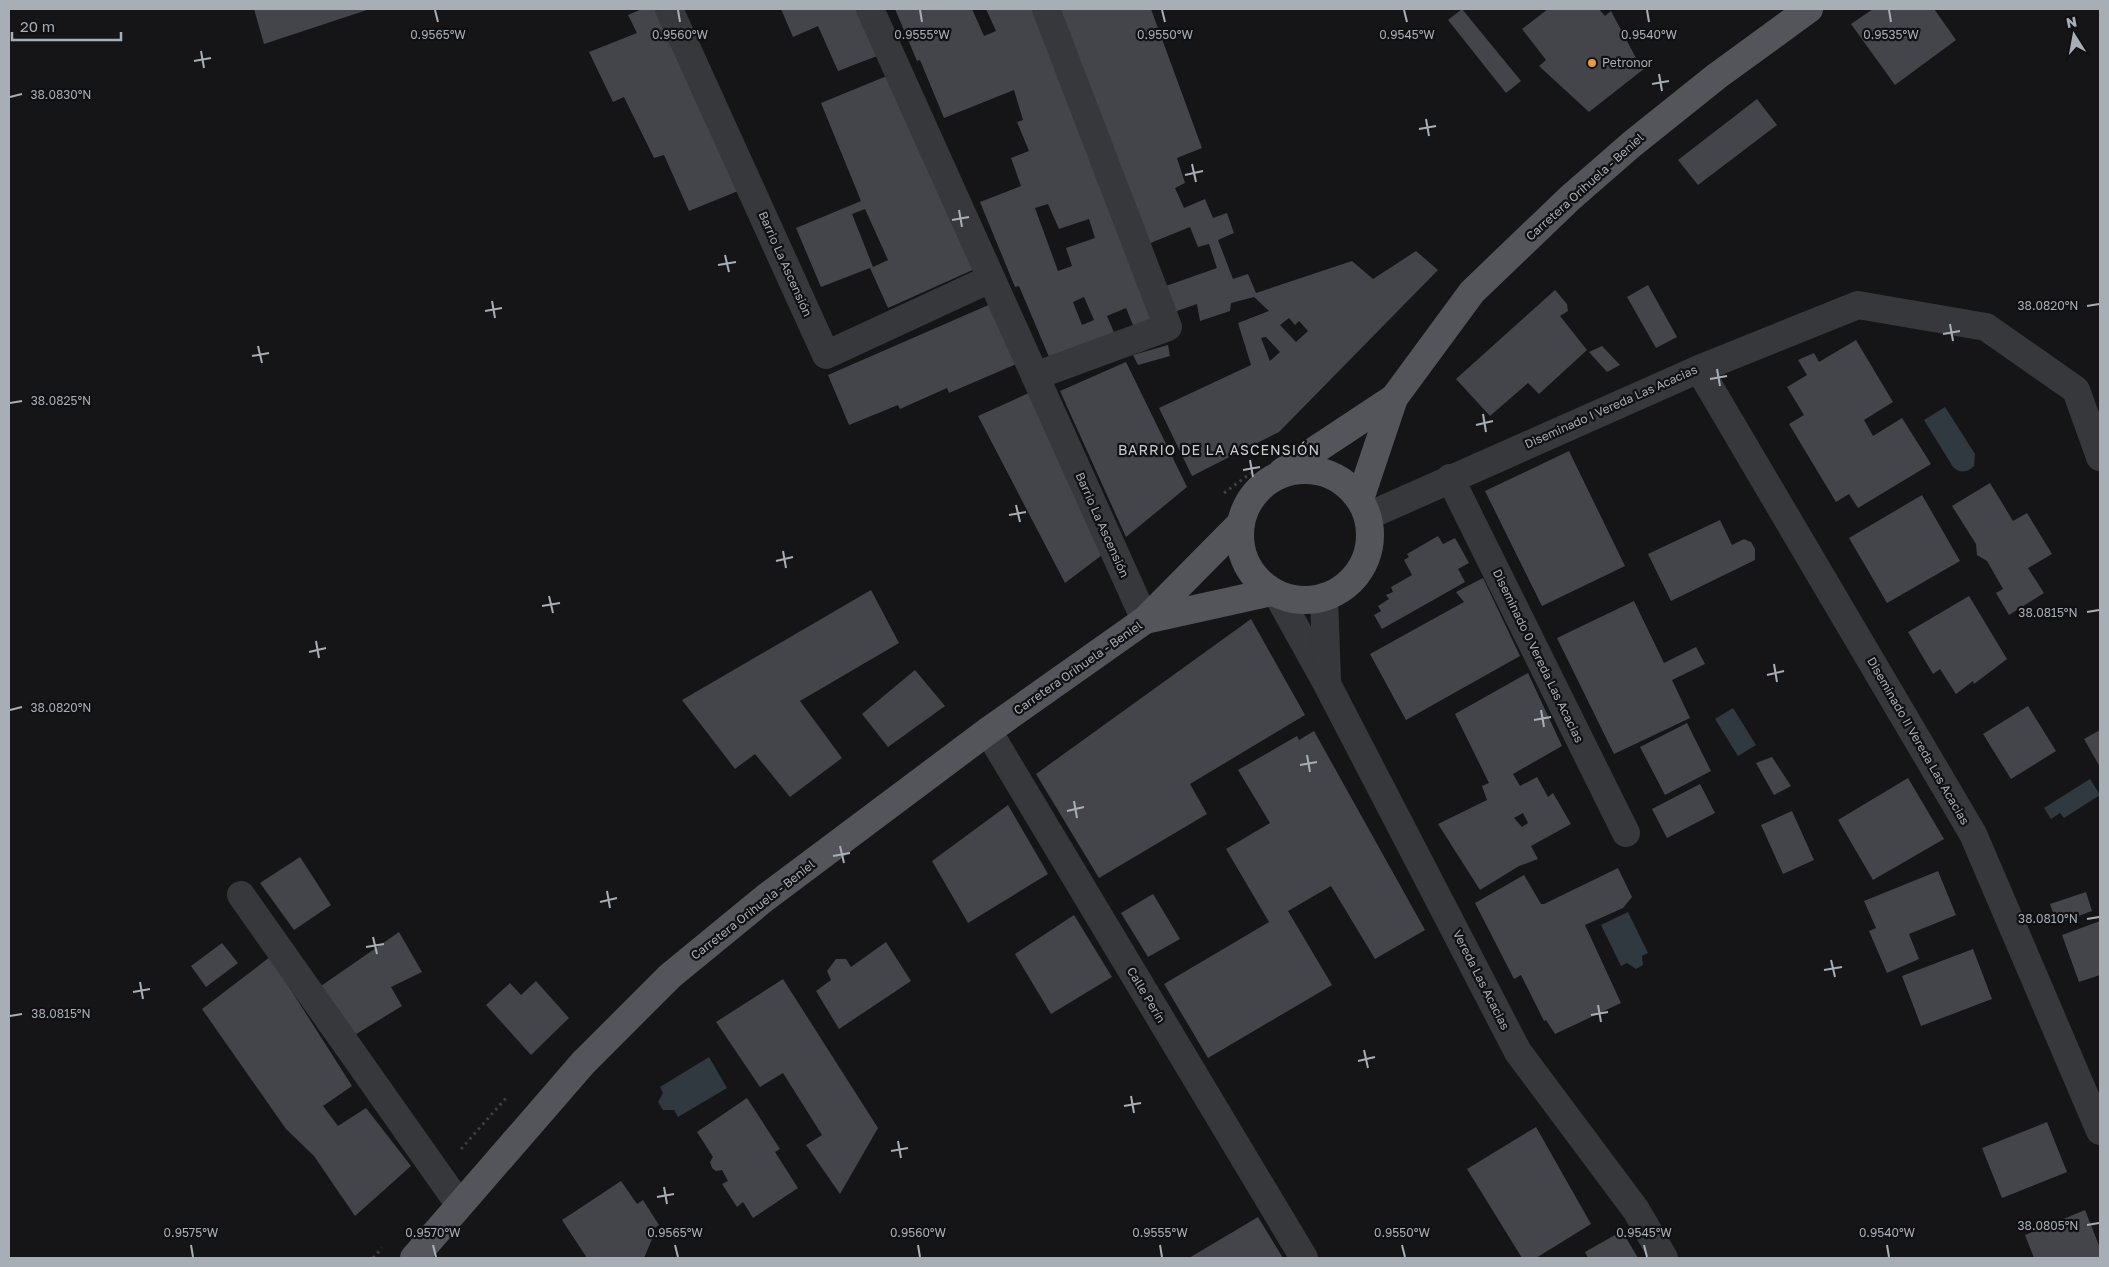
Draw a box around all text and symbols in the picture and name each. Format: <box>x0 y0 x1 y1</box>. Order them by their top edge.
scale bar <box>12 10 121 42</box>
north arrow <box>2049 10 2099 60</box>
text: N <box>2065 12 2078 31</box>
text: 20 m <box>20 17 55 35</box>
text: 0.9565°W <box>410 27 466 42</box>
text: 0.9560°W <box>652 27 709 42</box>
text: 0.9555°W <box>894 27 950 42</box>
text: 0.9550°W <box>1137 27 1193 42</box>
text: 0.9545°W <box>1379 27 1435 42</box>
text: 0.9540°W <box>1621 27 1678 42</box>
text: 0.9535°W <box>1863 27 1919 42</box>
place label: Petronor <box>1602 55 1653 70</box>
marker: Petronor <box>1586 57 1598 69</box>
text: 38.0830°N <box>31 87 91 102</box>
street label: Carretera Orihuela - Beniel <box>1523 130 1647 243</box>
street label: Barrio La Ascensión <box>755 209 815 319</box>
text: 38.0820°N <box>2018 298 2078 313</box>
street label: Diseminado I Vereda Las Acacias <box>1522 362 1699 452</box>
text: 38.0825°N <box>31 393 91 408</box>
district label: BARRIO DE LA ASCENSIÓN <box>1118 441 1320 458</box>
street label: Barrio La Ascensión <box>1072 470 1132 580</box>
street label: Diseminado 0 Vereda Las Acacias <box>1490 567 1587 745</box>
text: 38.0815°N <box>2018 605 2078 620</box>
street label: Carretera Orihuela - Beniel <box>1011 617 1145 718</box>
street label: Diseminado II Vereda Las Acacias <box>1864 654 1973 827</box>
text: 38.0820°N <box>31 700 91 715</box>
street label: Carretera Orihuela - Beniel <box>688 856 818 963</box>
text: 38.0810°N <box>2018 911 2078 926</box>
street label: Vereda Las Acacias <box>1450 927 1513 1032</box>
street label: Calle Perín <box>1124 964 1169 1025</box>
text: 38.0815°N <box>31 1006 91 1021</box>
text: 38.0805°N <box>2018 1218 2078 1233</box>
text: 0.9575°W <box>164 1225 219 1240</box>
text: 0.9570°W <box>405 1225 461 1240</box>
text: 0.9565°W <box>647 1225 703 1240</box>
text: 0.9560°W <box>890 1225 947 1240</box>
text: 0.9555°W <box>1132 1225 1188 1240</box>
text: 0.9550°W <box>1374 1225 1430 1240</box>
text: 0.9545°W <box>1616 1225 1672 1240</box>
text: 0.9540°W <box>1859 1225 1916 1240</box>

